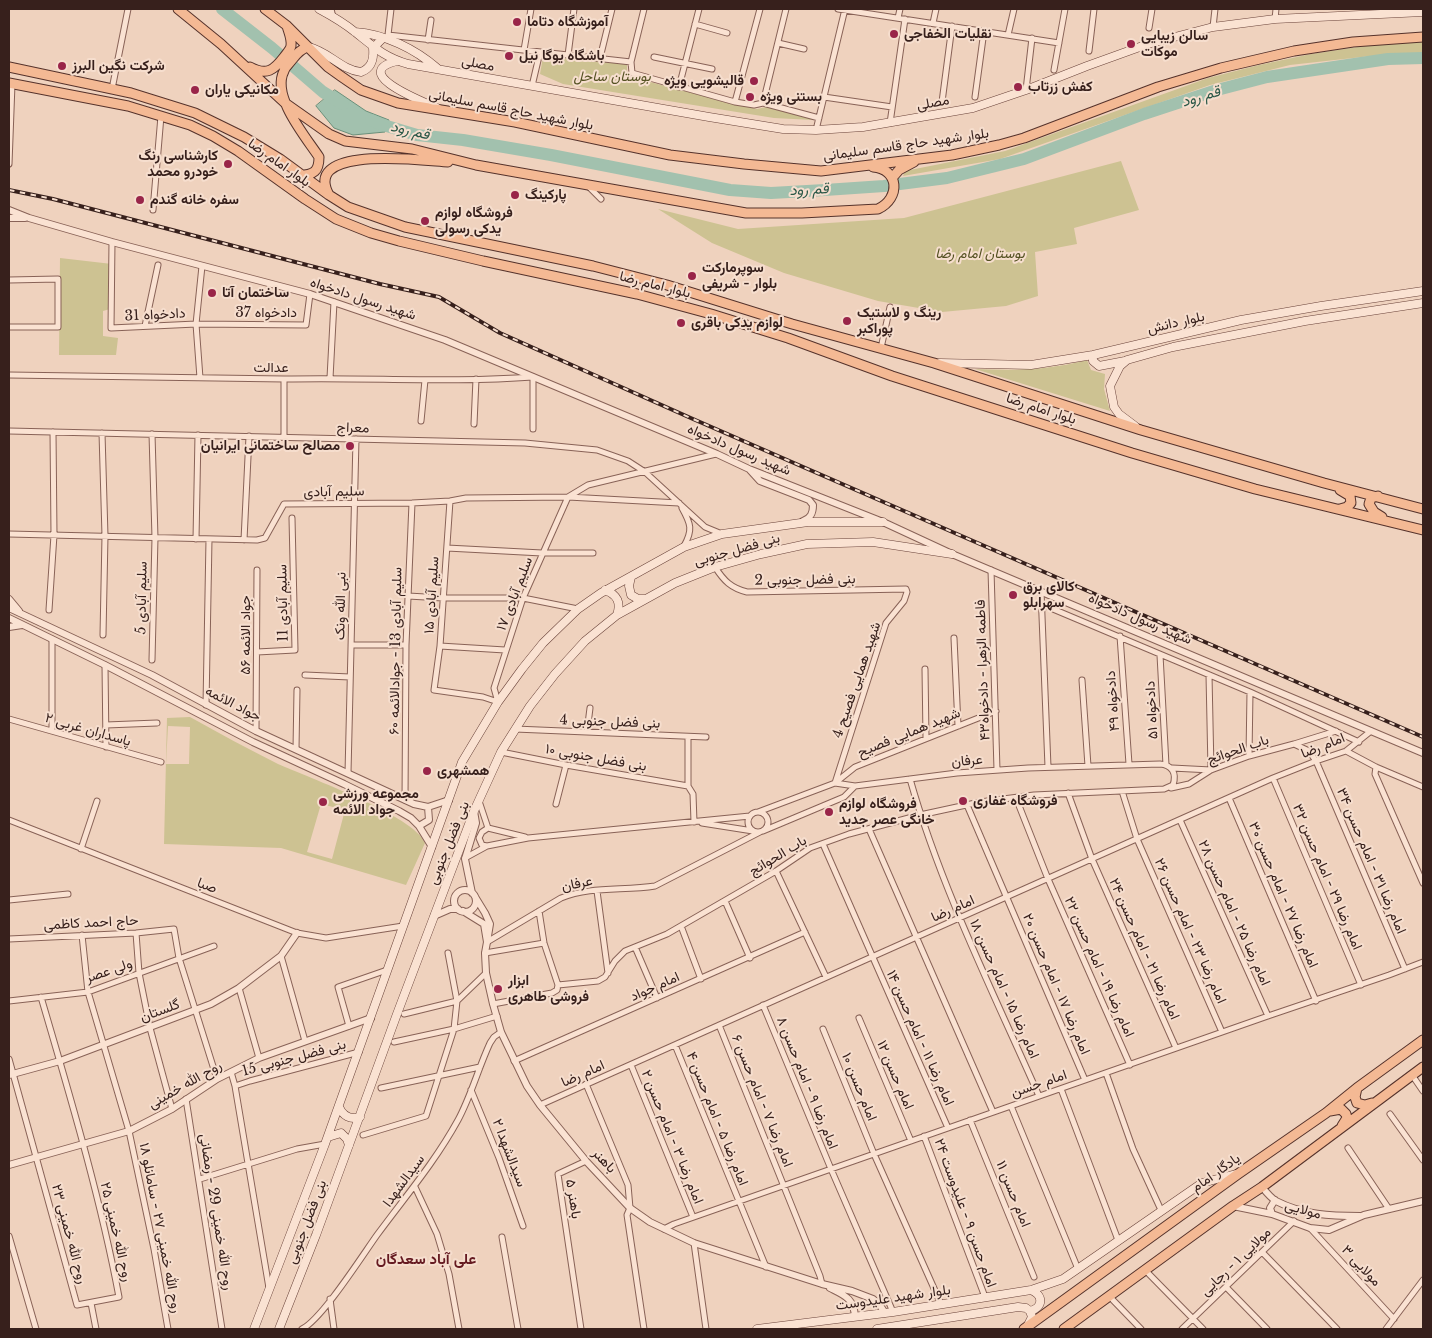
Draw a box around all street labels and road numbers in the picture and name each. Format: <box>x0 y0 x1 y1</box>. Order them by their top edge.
street label: مصلی <box>460 53 496 75</box>
street label: بلوار شهید حاج قاسم سلیمانی <box>427 86 595 134</box>
street label: مصلی <box>915 92 951 114</box>
street label: بلوار شهید حاج قاسم سلیمانی <box>822 125 990 165</box>
street label: بلوار امام رضا <box>244 135 314 191</box>
street label: بلوار امام رضا <box>618 268 692 302</box>
street label: شهید رسول دادخواه <box>308 274 418 324</box>
street label: دادخواه 31 <box>124 305 186 325</box>
street label: دادخواه 37 <box>235 305 297 321</box>
street label: بلوار دانش <box>1146 308 1206 338</box>
street label: عدالت <box>253 360 289 376</box>
street label: بلوار امام رضا <box>1004 390 1078 428</box>
street label: معراج <box>336 419 370 437</box>
street label: شهید رسول دادخواه <box>685 421 793 479</box>
street label: سلیم آبادی <box>303 483 365 501</box>
street label: بنی فضل جنوبی <box>692 530 782 570</box>
street label: سلیم آبادی ۱۷ <box>493 555 537 633</box>
street label: سلیم آبادی ۱۵ <box>421 556 443 634</box>
street label: سلیم آبادی 5 <box>133 561 151 635</box>
street label: سلیم آبادی 11 <box>274 564 292 642</box>
street label: سلیم آبادی 13 - جوادالائمه ۶۰ <box>386 567 406 735</box>
street label: بنی فضل جنوبی 2 <box>754 571 856 589</box>
street label: نبی الله ونک <box>332 572 350 640</box>
street label: شهید رسول دادخواه <box>1086 590 1194 648</box>
street label: جواد الائمه ۵۶ <box>238 595 254 675</box>
street label: فاطمه الزهرا - دادخواه۴۳ <box>972 599 994 741</box>
street label: شهید همایی فصیح 4 <box>829 620 885 740</box>
street label: دادخواه ۴۹ <box>1103 670 1123 732</box>
street label: دادخواه ۵۱ <box>1142 680 1162 740</box>
street label: جواد الائمه <box>202 683 264 725</box>
street label: شهید همایی فصیح <box>855 705 963 761</box>
street label: پاسداران غربی ۲ <box>43 710 133 750</box>
street label: بنی فضل جنوبی 4 <box>559 712 661 732</box>
street label: امام رضا <box>1299 730 1347 762</box>
street label: باب الحوائج <box>1205 732 1271 768</box>
street label: بنی فضل جنوبی ۱۰ <box>544 741 648 775</box>
street label: عرفان <box>951 751 983 771</box>
street label: امام رضا ۳۱ - امام حسن ۳۴ <box>1333 786 1409 936</box>
street label: بنی فضل جنوبی <box>425 799 473 887</box>
street label: امام رضا ۲۹ - امام حسن ۳۲ <box>1289 801 1365 953</box>
street label: امام رضا ۲۷ - امام حسن ۳۰ <box>1245 819 1321 971</box>
street label: باب الحوائج <box>746 832 810 880</box>
street label: امام رضا ۲۵ - امام حسن ۲۸ <box>1194 838 1274 988</box>
street label: امام رضا ۲۳ - امام حسن ۲۶ <box>1150 856 1230 1006</box>
street label: عرفان <box>560 873 594 895</box>
street label: صبا <box>195 875 219 897</box>
street label: امام رضا ۲۱ - امام حسن ۲۴ <box>1105 876 1183 1022</box>
street label: امام رضا <box>929 892 977 926</box>
street label: امام رضا ۱۹ - امام حسن ۲۲ <box>1060 894 1138 1040</box>
street label: امام رضا ۱۷ - امام حسن ۲۰ <box>1019 911 1093 1057</box>
street label: حاج احمد کاظمی <box>43 912 139 934</box>
street label: امام رضا ۱۵ - امام حسن ۱۸ <box>966 917 1042 1061</box>
street label: ولی عصر <box>84 955 134 987</box>
street label: امام رضا ۱۱ - امام حسن ۱۴ <box>883 968 957 1108</box>
street label: امام جواد <box>628 969 682 1005</box>
street label: گلستان <box>138 996 182 1026</box>
street label: امام رضا ۹ - امام حسن ۸ <box>773 1014 841 1152</box>
street label: امام رضا ۷ - امام حسن ۶ <box>728 1032 796 1170</box>
street label: بنی فضل جنوبی 15 <box>240 1036 348 1080</box>
street label: امام حسن ۱۲ <box>873 1038 917 1112</box>
street label: امام رضا ۵ - امام حسن ۴ <box>682 1050 752 1188</box>
street label: امام حسن ۱۰ <box>838 1050 880 1124</box>
street label: روح الله خمینی <box>145 1057 225 1113</box>
street label: امام رضا <box>559 1057 607 1091</box>
street label: امام حسن <box>1009 1067 1069 1101</box>
street label: امام رضا ۳ - امام حسن ۲ <box>637 1068 707 1206</box>
street label: سیدالشهدا ۲ <box>488 1117 530 1189</box>
street label: روح الله خمینی 29 - رمضانی <box>195 1133 237 1291</box>
street label: امام حسن ۹ - علیدوست ۲۴ <box>930 1136 1000 1290</box>
street label: روح الله خمینی ۲۷ - سامانلو ۱۸ <box>135 1141 185 1315</box>
street label: باهنر <box>588 1145 620 1177</box>
street label: یادگار امام <box>1188 1150 1244 1196</box>
street label: سیدالشهدا <box>379 1152 429 1210</box>
street label: امام حسن ۱۱ <box>992 1158 1034 1230</box>
street label: بنی فضل جنوبی <box>283 1178 331 1266</box>
street label: باهنر ۵ <box>562 1178 584 1220</box>
street label: روح الله خمینی ۲۵ <box>96 1181 136 1283</box>
street label: روح الله خمینی ۲۳ <box>48 1182 90 1286</box>
street label: مولایی <box>1283 1197 1323 1223</box>
street label: مولایی ۱ - رجایی <box>1197 1224 1275 1300</box>
street label: مولایی ۳ <box>1338 1242 1384 1290</box>
street label: بلوار شهید علیدوست <box>834 1282 952 1314</box>

